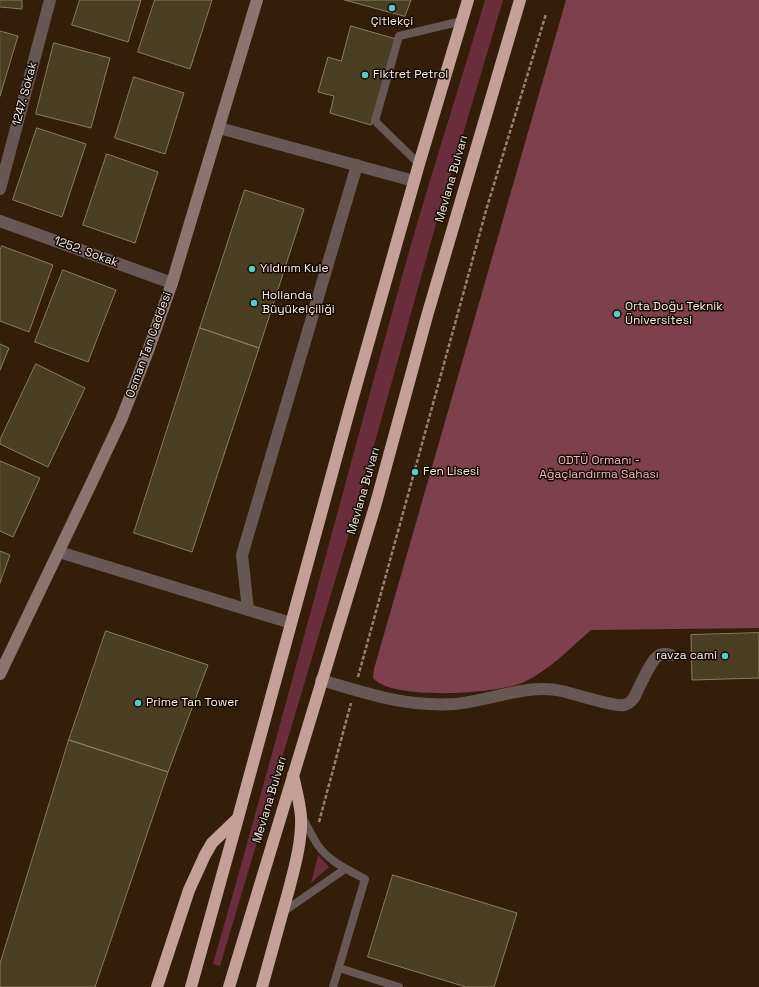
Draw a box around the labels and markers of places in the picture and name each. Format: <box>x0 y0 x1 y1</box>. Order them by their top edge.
marker: Çitlekçi <box>387 3 397 13</box>
place label: Çitlekçi <box>371 15 413 29</box>
place label: Fiktret Petrol <box>373 68 448 82</box>
marker: Fiktret Petrol <box>360 70 370 80</box>
place label: Yıldırım Kule <box>260 262 328 276</box>
marker: Yıldırım Kule <box>247 264 257 274</box>
place label: Hollanda Büyükelçiliği <box>262 289 335 317</box>
marker: Hollanda Büyükelçiliği <box>249 298 259 308</box>
place label: Orta Doğu Teknik Üniversitesi <box>625 300 723 328</box>
marker: Orta Doğu Teknik Üniversitesi <box>612 309 622 319</box>
place label: Fen Lisesi <box>423 465 479 479</box>
marker: Fen Lisesi <box>410 467 420 477</box>
place label: ravza cami <box>656 649 717 663</box>
marker: ravza cami <box>720 651 730 661</box>
place label: Prime Tan Tower <box>146 696 239 710</box>
marker: Prime Tan Tower <box>133 698 143 708</box>

